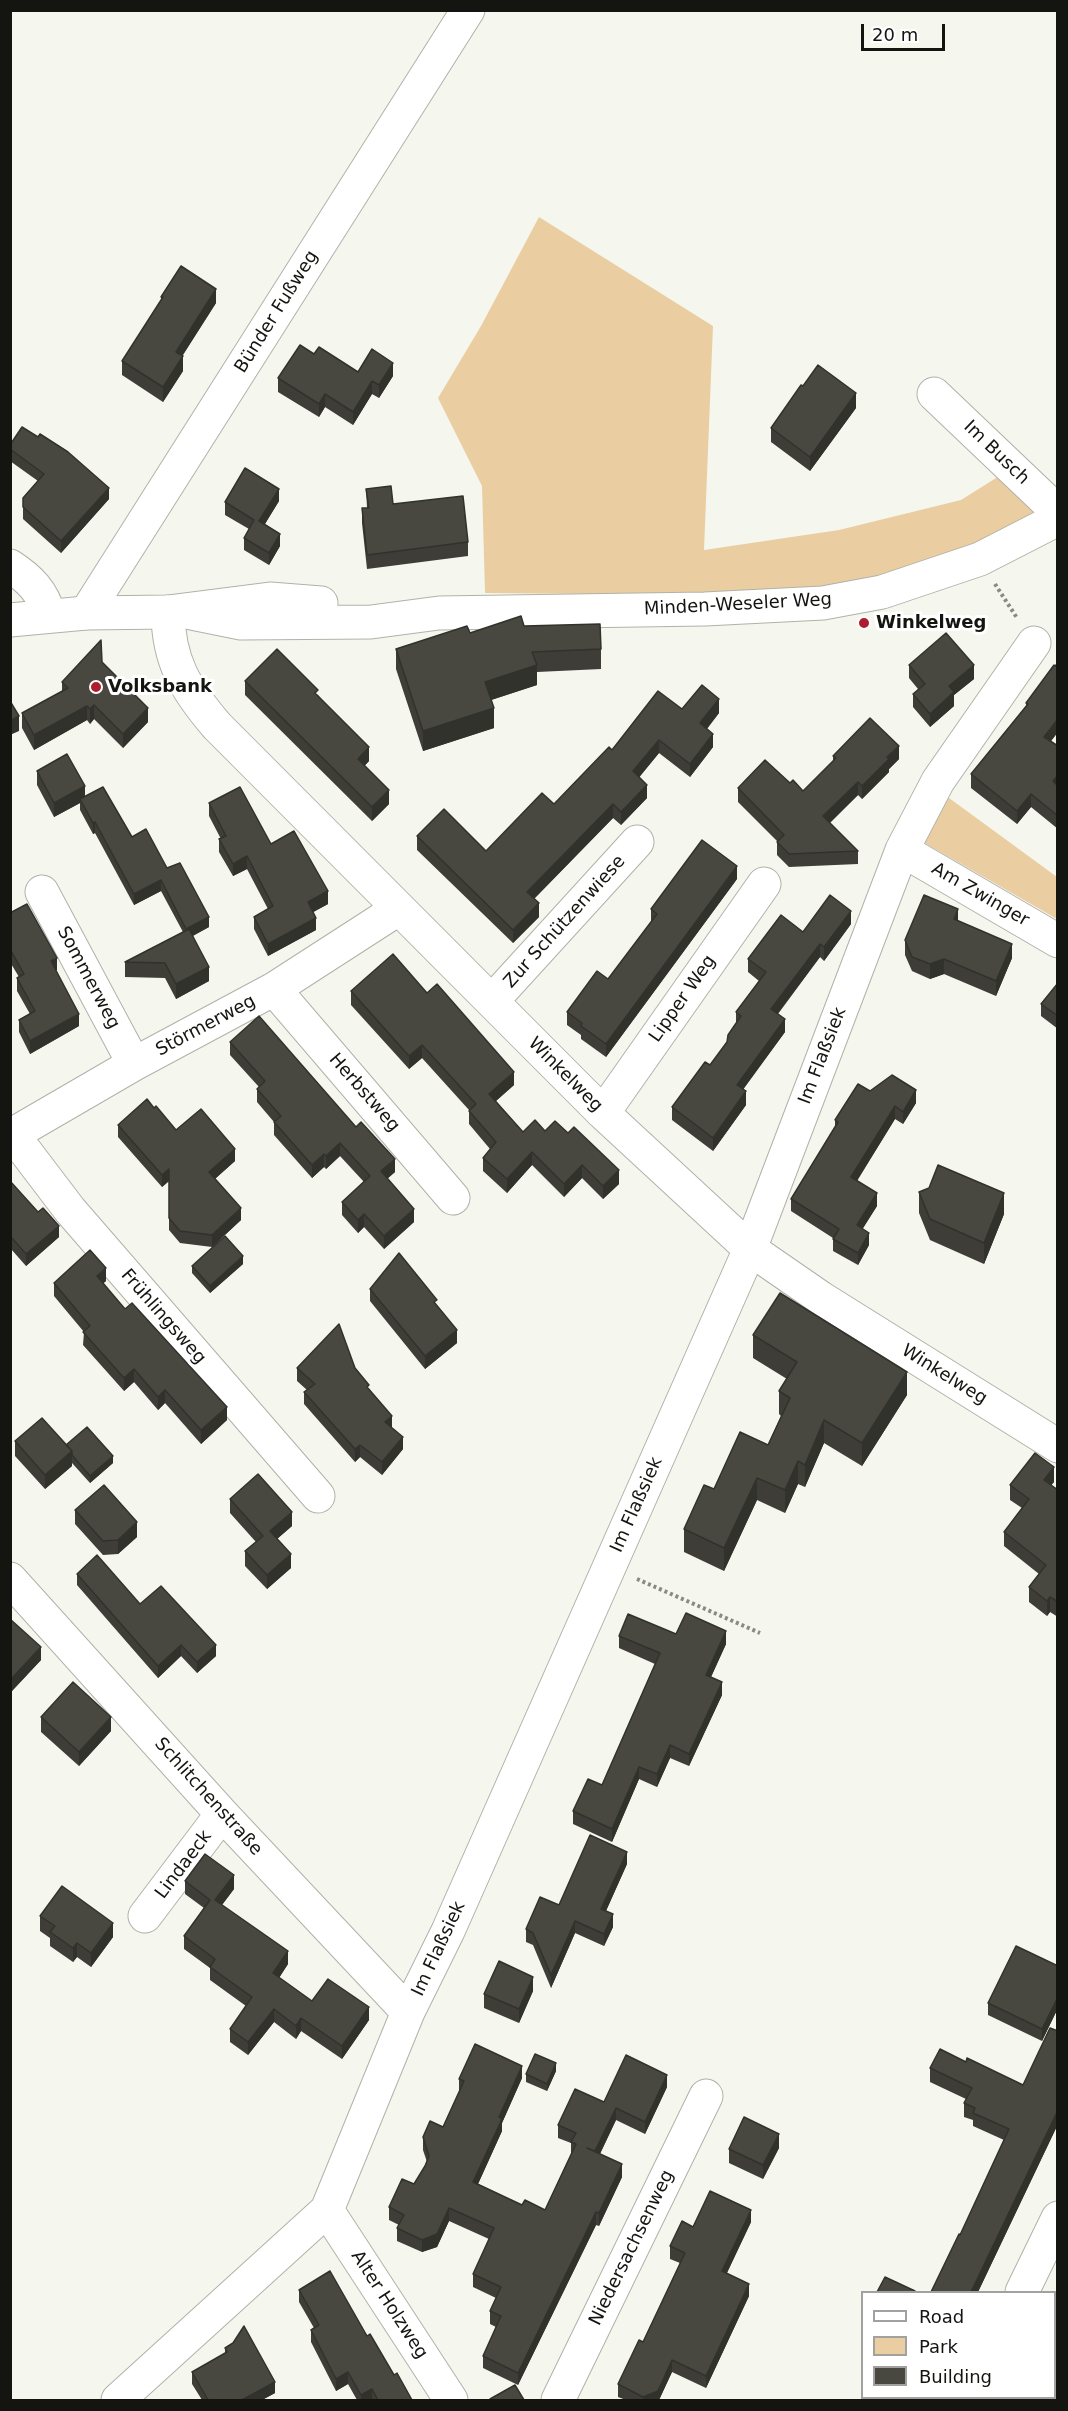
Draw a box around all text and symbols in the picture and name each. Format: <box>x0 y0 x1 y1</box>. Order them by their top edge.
scale bar <box>864 12 948 50</box>
text: 20 m <box>872 24 918 45</box>
street label: Bünder Fußweg <box>231 247 323 377</box>
street label: Im Busch <box>959 416 1033 490</box>
street label: Minden-Weseler Weg <box>643 589 833 621</box>
place label: Winkelweg <box>876 612 986 634</box>
marker: Winkelweg <box>857 616 871 630</box>
place label: Volksbank <box>108 676 212 698</box>
marker: Volksbank <box>89 680 103 694</box>
street label: Zur Schützenwiese <box>500 851 630 993</box>
street label: Am Zwinger <box>927 858 1033 932</box>
street label: Sommerweg <box>52 923 124 1033</box>
street label: Lipper Weg <box>645 951 721 1047</box>
street label: Störmerweg <box>152 991 260 1061</box>
street label: Im Flaßsiek <box>795 1004 851 1108</box>
street label: Winkelweg <box>523 1033 607 1117</box>
street label: Herbstweg <box>324 1049 404 1137</box>
street label: Frühlingsweg <box>116 1265 210 1369</box>
street label: Winkelweg <box>897 1340 991 1410</box>
street label: Im Flaßsiek <box>606 1454 668 1556</box>
street label: Schlitchenstraße <box>150 1734 266 1860</box>
street label: Lindaeck <box>151 1826 217 1904</box>
street label: Im Flaßsiek <box>408 1898 470 2000</box>
street label: Niedersachsenweg <box>585 2167 679 2329</box>
street label: Alter Holzweg <box>346 2247 432 2363</box>
legend <box>861 2291 1056 2399</box>
text: Road <box>919 2306 964 2327</box>
text: Park <box>919 2336 958 2357</box>
text: Building <box>919 2366 992 2387</box>

